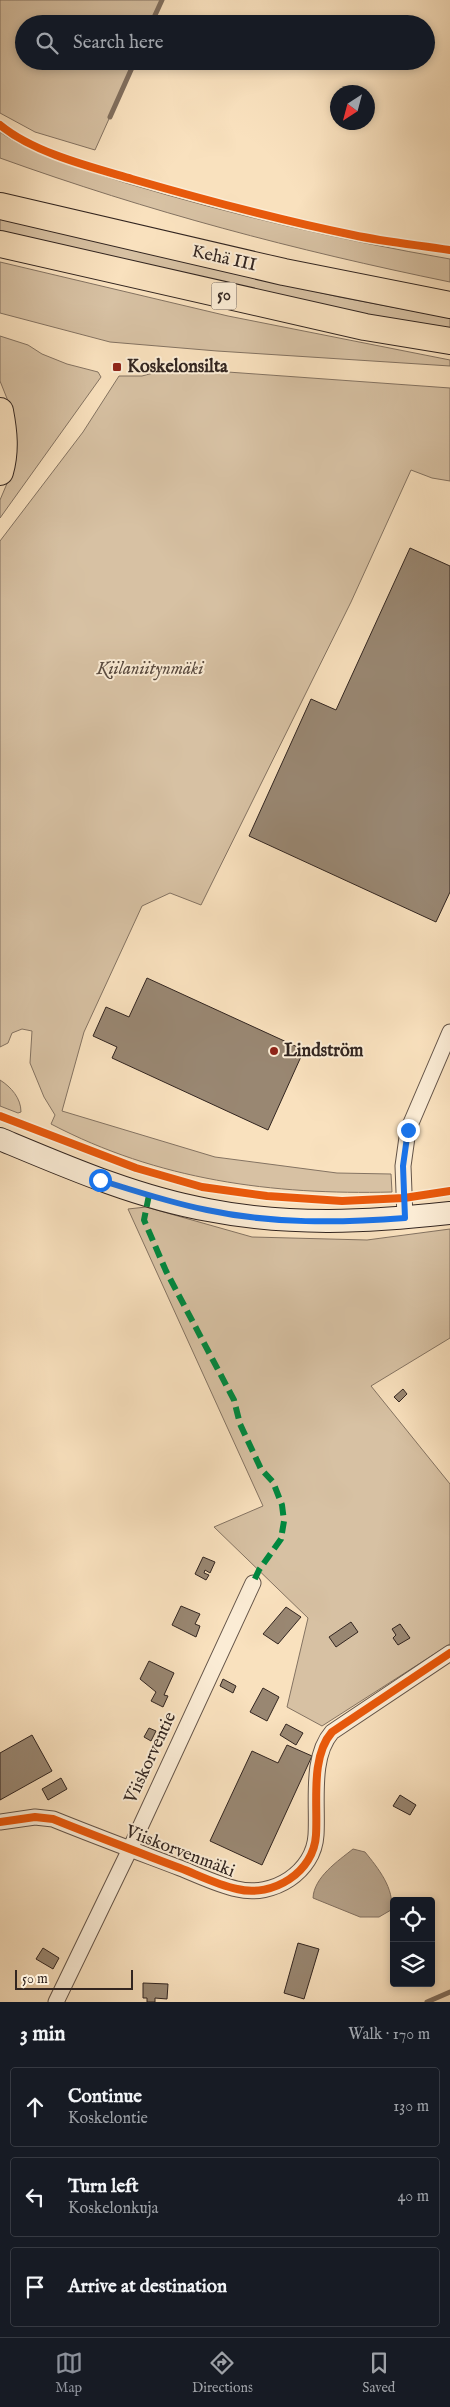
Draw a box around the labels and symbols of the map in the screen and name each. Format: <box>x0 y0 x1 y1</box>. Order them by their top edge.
north arrow <box>330 85 375 130</box>
street label: Kehä III <box>189 240 259 278</box>
road number: 50 <box>212 282 236 310</box>
place label: Koskelonsilta <box>127 356 229 379</box>
marker: Koskelonsilta <box>111 361 123 373</box>
park label: Kiilaniitynmäki <box>95 658 205 681</box>
place label: Lindström <box>284 1040 364 1063</box>
marker: Lindström <box>268 1045 280 1057</box>
route end <box>397 1119 420 1142</box>
route start <box>89 1169 112 1192</box>
street label: Viiskorventie <box>119 1709 182 1808</box>
street label: Viiskorvenmäki <box>121 1820 238 1883</box>
scale bar <box>15 1967 132 1990</box>

